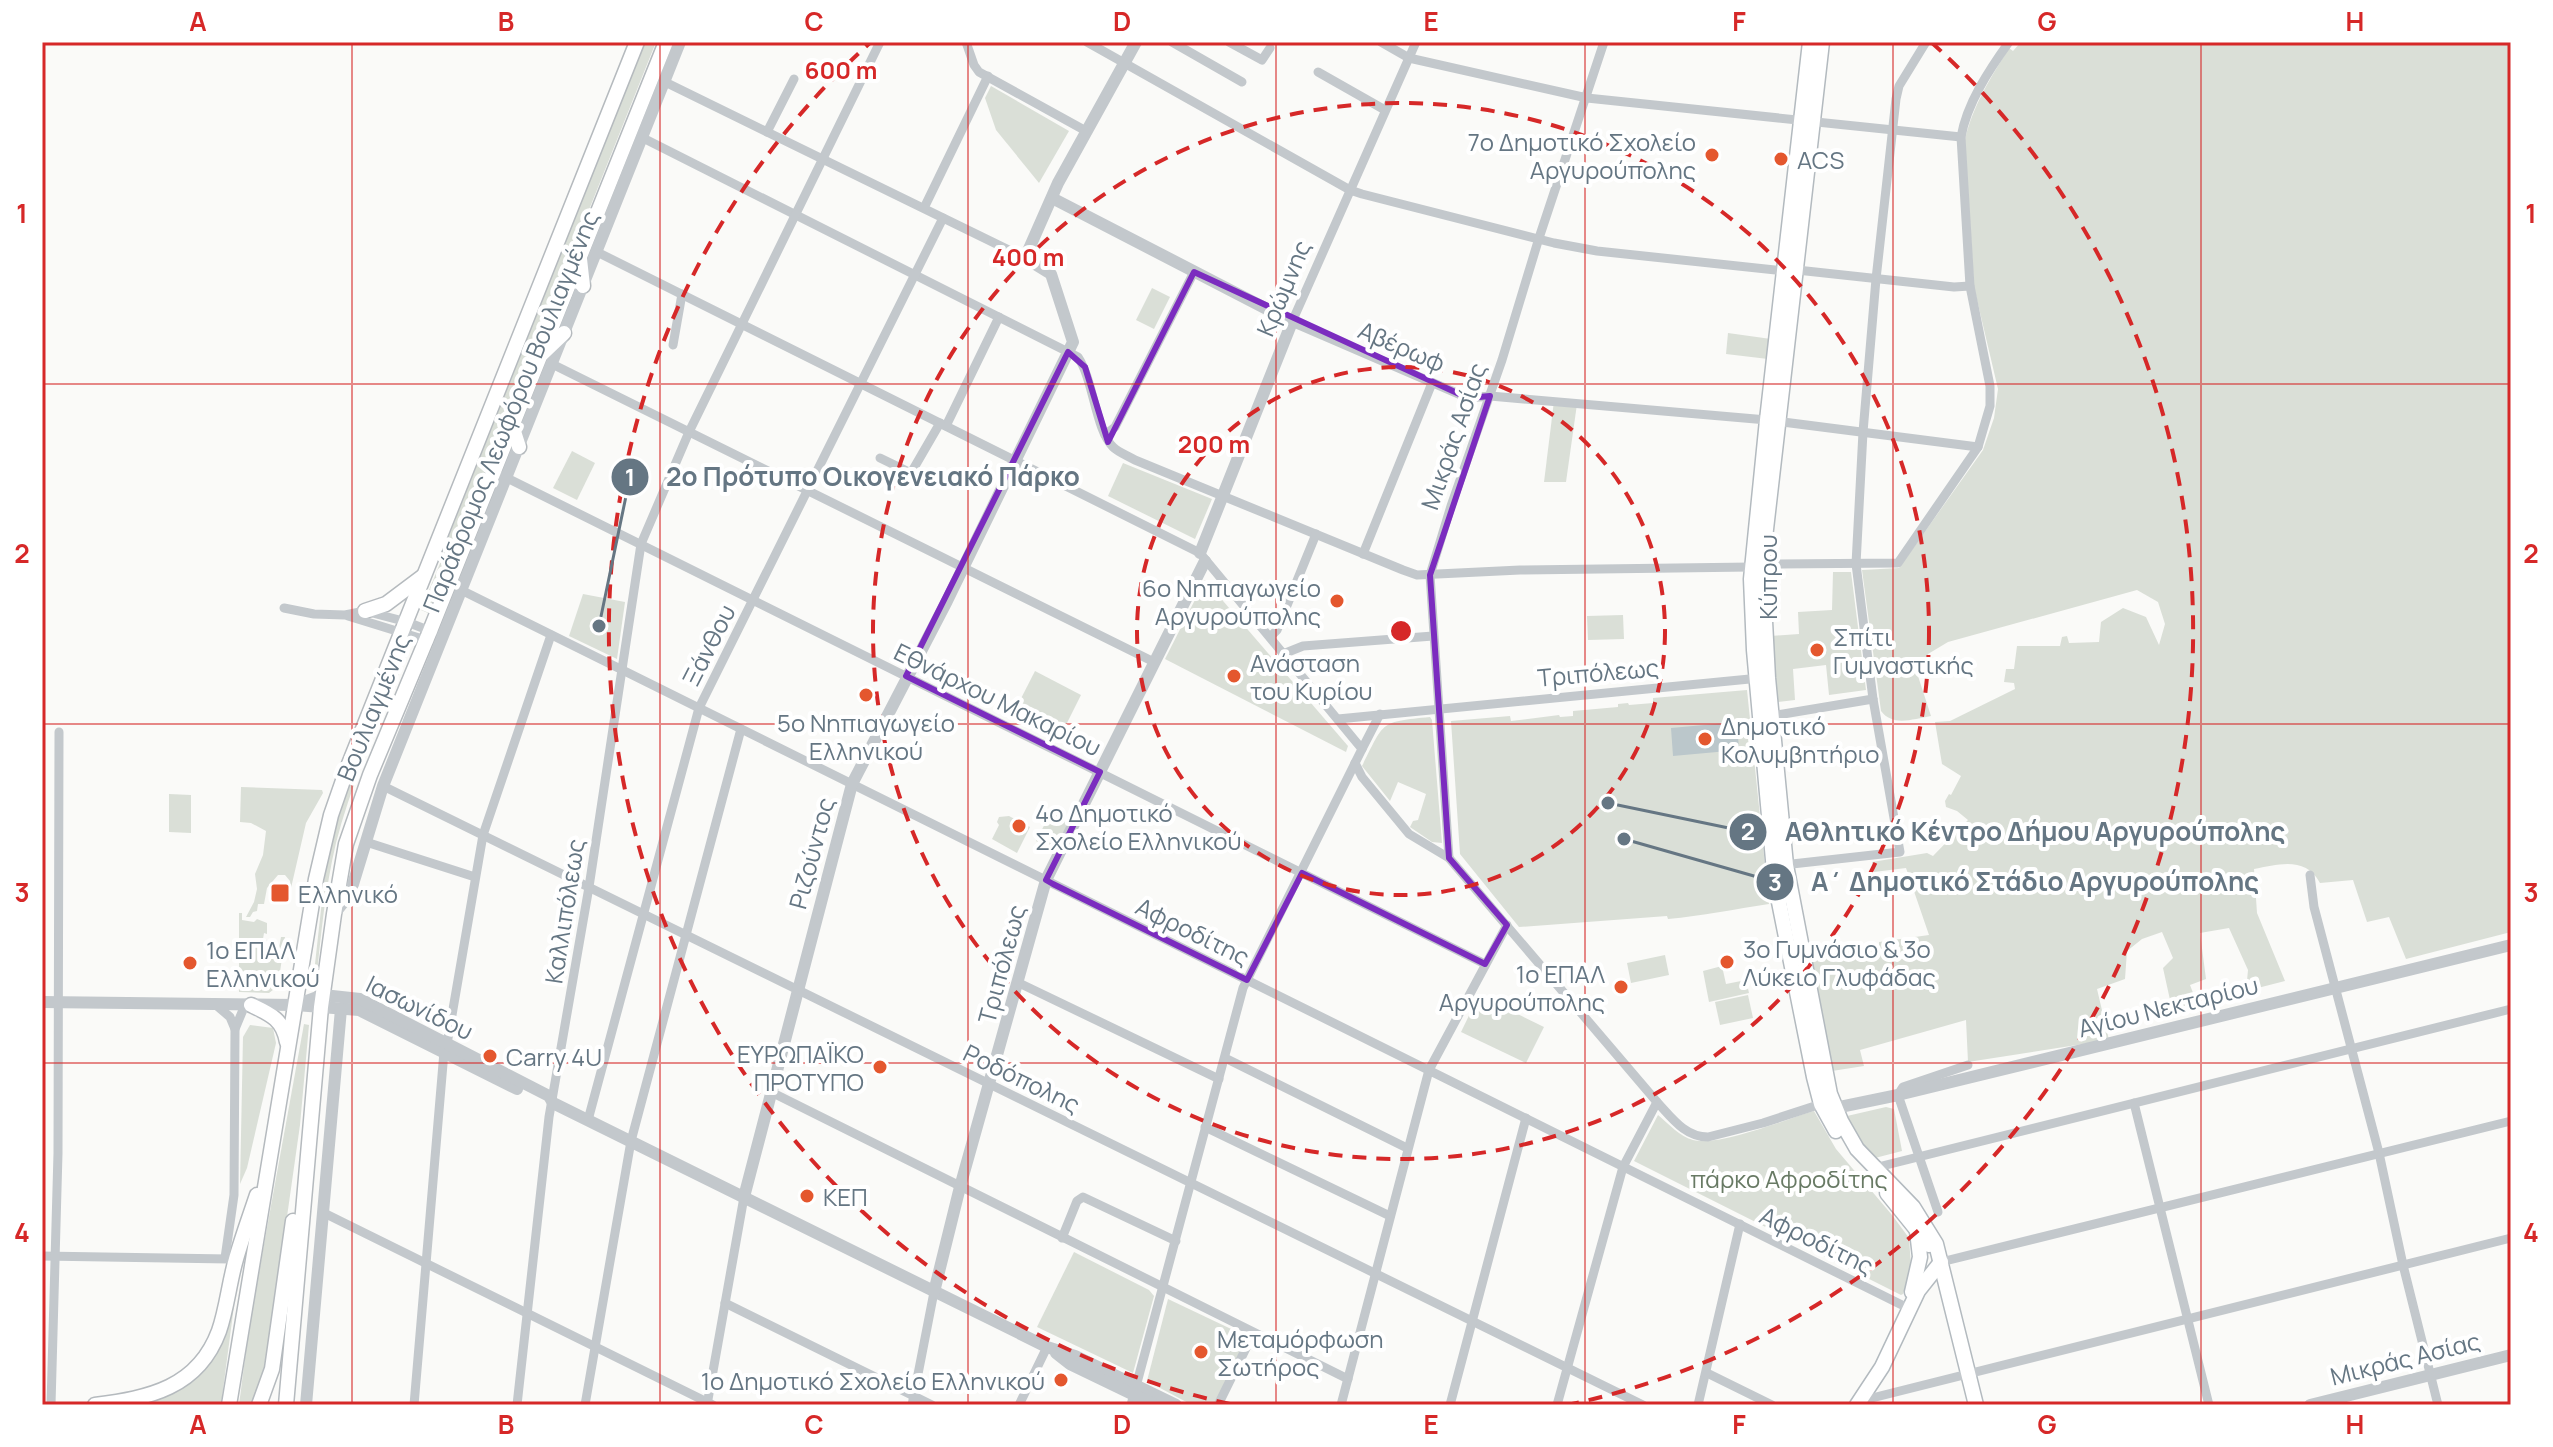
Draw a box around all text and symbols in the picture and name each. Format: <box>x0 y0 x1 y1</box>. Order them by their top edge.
text: A <box>189 3 207 39</box>
text: B <box>498 3 514 39</box>
text: C <box>804 3 824 39</box>
text: D <box>1113 3 1131 39</box>
text: E <box>1423 3 1439 39</box>
text: F <box>1732 3 1746 39</box>
text: G <box>2037 3 2057 39</box>
text: H <box>2346 3 2364 39</box>
text: 600 m <box>805 53 877 86</box>
place label: 7ο Δημοτικό Σχολείο Αργυρούπολης <box>1468 125 1696 186</box>
place label: ACS <box>1797 143 1844 176</box>
marker: 7ο Δημοτικό Σχολείο Αργυρούπολης <box>1703 146 1721 164</box>
marker: ACS <box>1772 150 1790 168</box>
text: 1 <box>16 195 28 231</box>
text: 1 <box>2525 195 2537 231</box>
street label: Παράδρομος Λεωφόρου Βουλιαγμένης <box>414 205 606 617</box>
street label: Κρώμνης <box>1248 235 1318 341</box>
text: 400 m <box>992 240 1064 273</box>
street label: Αβέρωφ <box>1353 313 1451 379</box>
street label: Μικράς Ασίας <box>1412 358 1494 514</box>
text: 200 m <box>1178 427 1250 460</box>
callout: 2ο Πρότυπο Οικογενειακό Πάρκο <box>610 452 1096 502</box>
text: 2ο Πρότυπο Οικογενειακό Πάρκο <box>666 458 1080 494</box>
text: 1 <box>625 460 635 493</box>
street label: Κύπρου <box>1751 534 1784 620</box>
text: 2 <box>14 535 30 571</box>
text: 2 <box>2523 535 2539 571</box>
place label: 6ο Νηπιαγωγείο Αργυρούπολης <box>1142 571 1321 632</box>
marker: 6ο Νηπιαγωγείο Αργυρούπολης <box>1328 592 1346 610</box>
street label: Ξάνθου <box>673 599 743 691</box>
centre of rings <box>1387 617 1415 645</box>
place label: Σπίτι Γυμναστικής <box>1833 620 1974 681</box>
street label: Βουλιαγμένης <box>328 628 418 786</box>
street label: Εθνάρχου Μακαρίου <box>889 635 1107 763</box>
marker: Σπίτι Γυμναστικής <box>1808 641 1826 659</box>
place label: Ανάσταση του Κυρίου <box>1250 646 1373 707</box>
street label: Τριπόλεως <box>1536 650 1660 694</box>
marker: Ανάσταση του Κυρίου <box>1225 667 1243 685</box>
marker: 5ο Νηπιαγωγείο Ελληνικού <box>857 686 875 704</box>
place label: 5ο Νηπιαγωγείο Ελληνικού <box>777 706 955 767</box>
place label: Δημοτικό Κολυμβητήριο <box>1721 709 1880 770</box>
marker: Δημοτικό Κολυμβητήριο <box>1696 730 1714 748</box>
street label: Ριζούντος <box>780 794 842 912</box>
place label: 4ο Δημοτικό Σχολείο Ελληνικού <box>1035 796 1241 857</box>
callout: Αθλητικό Κέντρο Δήμου Αργυρούπολης <box>1728 807 2301 857</box>
text: Αθλητικό Κέντρο Δήμου Αργυρούπολης <box>1785 813 2285 849</box>
text: 2 <box>1741 814 1755 847</box>
marker: 4ο Δημοτικό Σχολείο Ελληνικού <box>1010 817 1028 835</box>
street label: Καλλιπόλεως <box>536 836 592 986</box>
callout: Α΄ Δημοτικό Στάδιο Αργυρούπολης <box>1755 857 2275 907</box>
text: Α΄ Δημοτικό Στάδιο Αργυρούπολης <box>1811 863 2259 899</box>
text: 3 <box>1768 865 1782 898</box>
text: 3 <box>14 874 30 910</box>
text: 3 <box>2523 874 2539 910</box>
place label: Ελληνικό <box>298 877 398 910</box>
marker: Ελληνικό <box>269 882 291 904</box>
street label: Αφροδίτης <box>1131 889 1255 973</box>
street label: Τριπόλεως <box>969 901 1033 1027</box>
place label: 3ο Γυμνάσιο & 3ο Λύκειο Γλυφάδας <box>1743 932 1936 993</box>
place label: 1ο ΕΠΑΛ Ελληνικού <box>206 933 320 994</box>
marker: 3ο Γυμνάσιο & 3ο Λύκειο Γλυφάδας <box>1718 953 1736 971</box>
marker: 1ο ΕΠΑΛ Ελληνικού <box>181 954 199 972</box>
place label: 1o ΕΠΑΛ Αργυρούπολης <box>1439 957 1606 1018</box>
street label: Ιασωνίδου <box>361 967 479 1047</box>
street label: Αγίου Νεκταρίου <box>2074 968 2262 1044</box>
marker: 1o ΕΠΑΛ Αργυρούπολης <box>1612 978 1630 996</box>
street label: Ροδόπολης <box>958 1036 1086 1120</box>
place label: ΕΥΡΩΠΑΪΚΟ ΠΡΟΤΥΠΟ <box>737 1037 864 1098</box>
place label: Carry 4U <box>506 1040 602 1073</box>
marker: Carry 4U <box>481 1047 499 1065</box>
marker: ΕΥΡΩΠΑΪΚΟ ΠΡΟΤΥΠΟ <box>871 1058 889 1076</box>
park label: πάρκο Αφροδίτης <box>1690 1162 1888 1195</box>
place label: ΚΕΠ <box>823 1180 868 1213</box>
marker: ΚΕΠ <box>798 1187 816 1205</box>
street label: Αφροδίτης <box>1755 1198 1879 1282</box>
text: 4 <box>14 1214 30 1250</box>
text: 4 <box>2523 1214 2539 1250</box>
place label: Μεταμόρφωση Σωτήρος <box>1217 1322 1384 1383</box>
street label: Μικράς Ασίας <box>2327 1323 2483 1393</box>
marker: Μεταμόρφωση Σωτήρος <box>1192 1343 1210 1361</box>
place label: 1ο Δημοτικό Σχολείο Ελληνικού <box>701 1364 1045 1397</box>
marker: 1ο Δημοτικό Σχολείο Ελληνικού <box>1052 1371 1070 1389</box>
text: A <box>189 1406 207 1442</box>
text: B <box>498 1406 514 1442</box>
text: C <box>804 1406 824 1442</box>
text: D <box>1113 1406 1131 1442</box>
text: E <box>1423 1406 1439 1442</box>
text: F <box>1732 1406 1746 1442</box>
text: G <box>2037 1406 2057 1442</box>
text: H <box>2346 1406 2364 1442</box>

